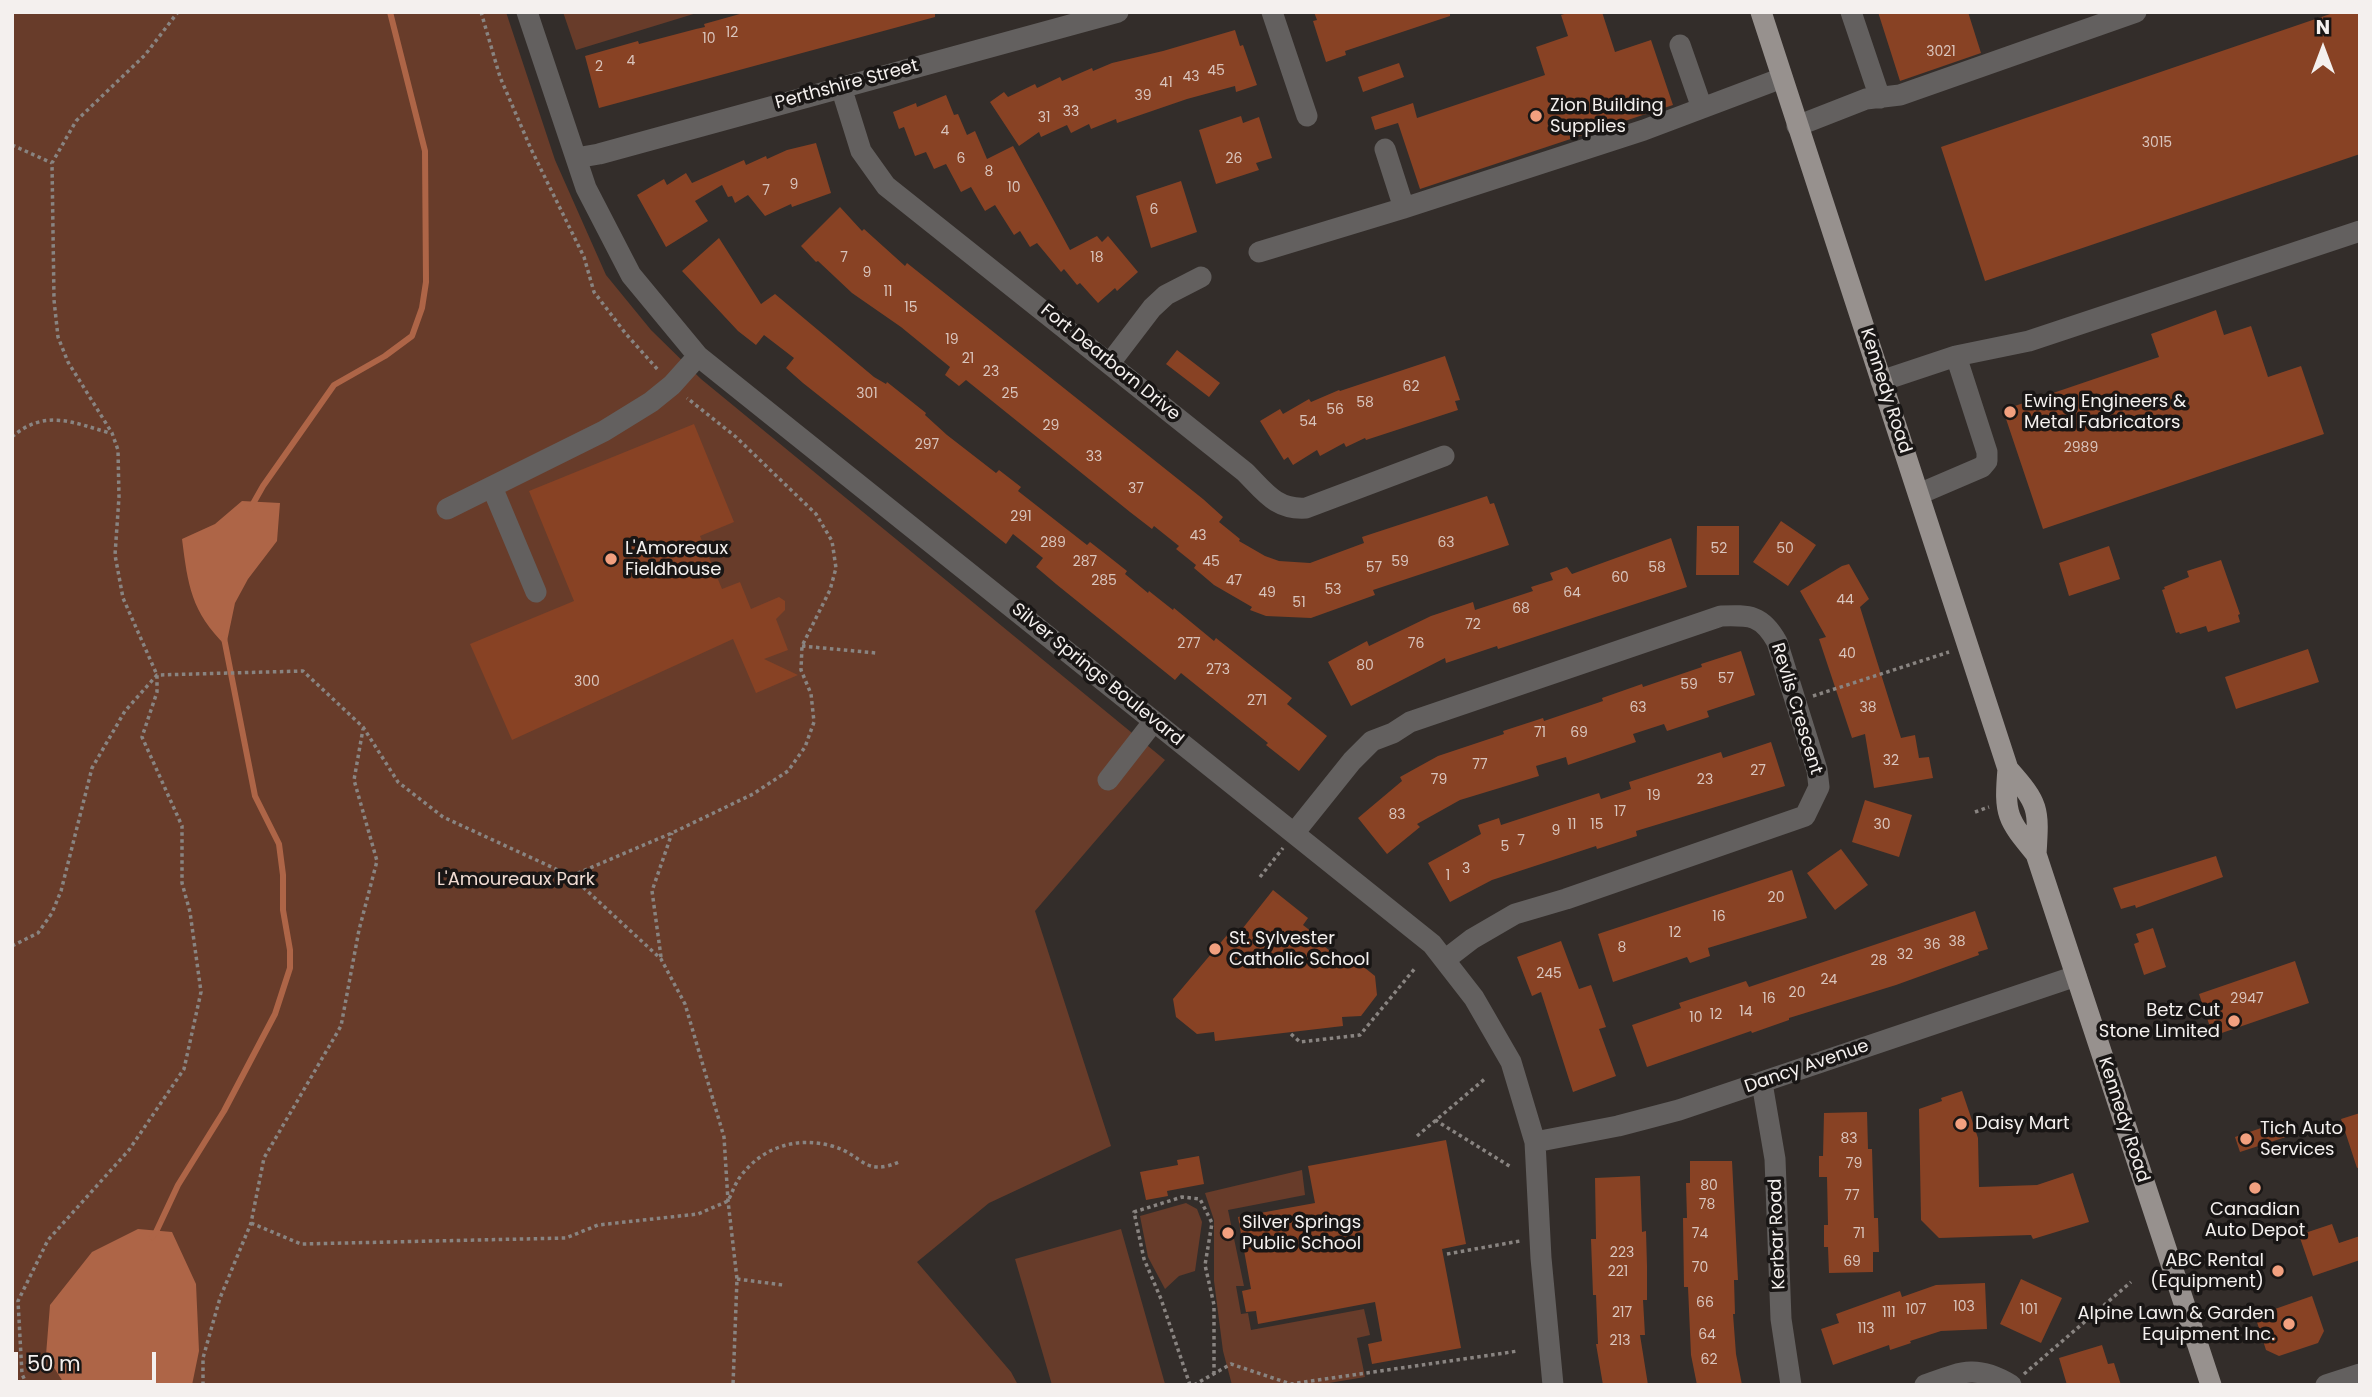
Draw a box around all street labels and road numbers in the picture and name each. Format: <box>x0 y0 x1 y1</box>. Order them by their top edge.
street label: Perthshire Street <box>773 56 921 114</box>
street label: Fort Dearborn Drive <box>1036 300 1184 426</box>
street label: Kennedy Road <box>1855 326 1915 456</box>
street label: Silver Springs Boulevard <box>1007 599 1187 751</box>
street label: Revlis Crescent <box>1766 641 1826 777</box>
street label: Dancy Avenue <box>1742 1036 1872 1098</box>
street label: Kennedy Road <box>2093 1055 2153 1185</box>
street label: Kerbar Road <box>1765 1178 1791 1290</box>

